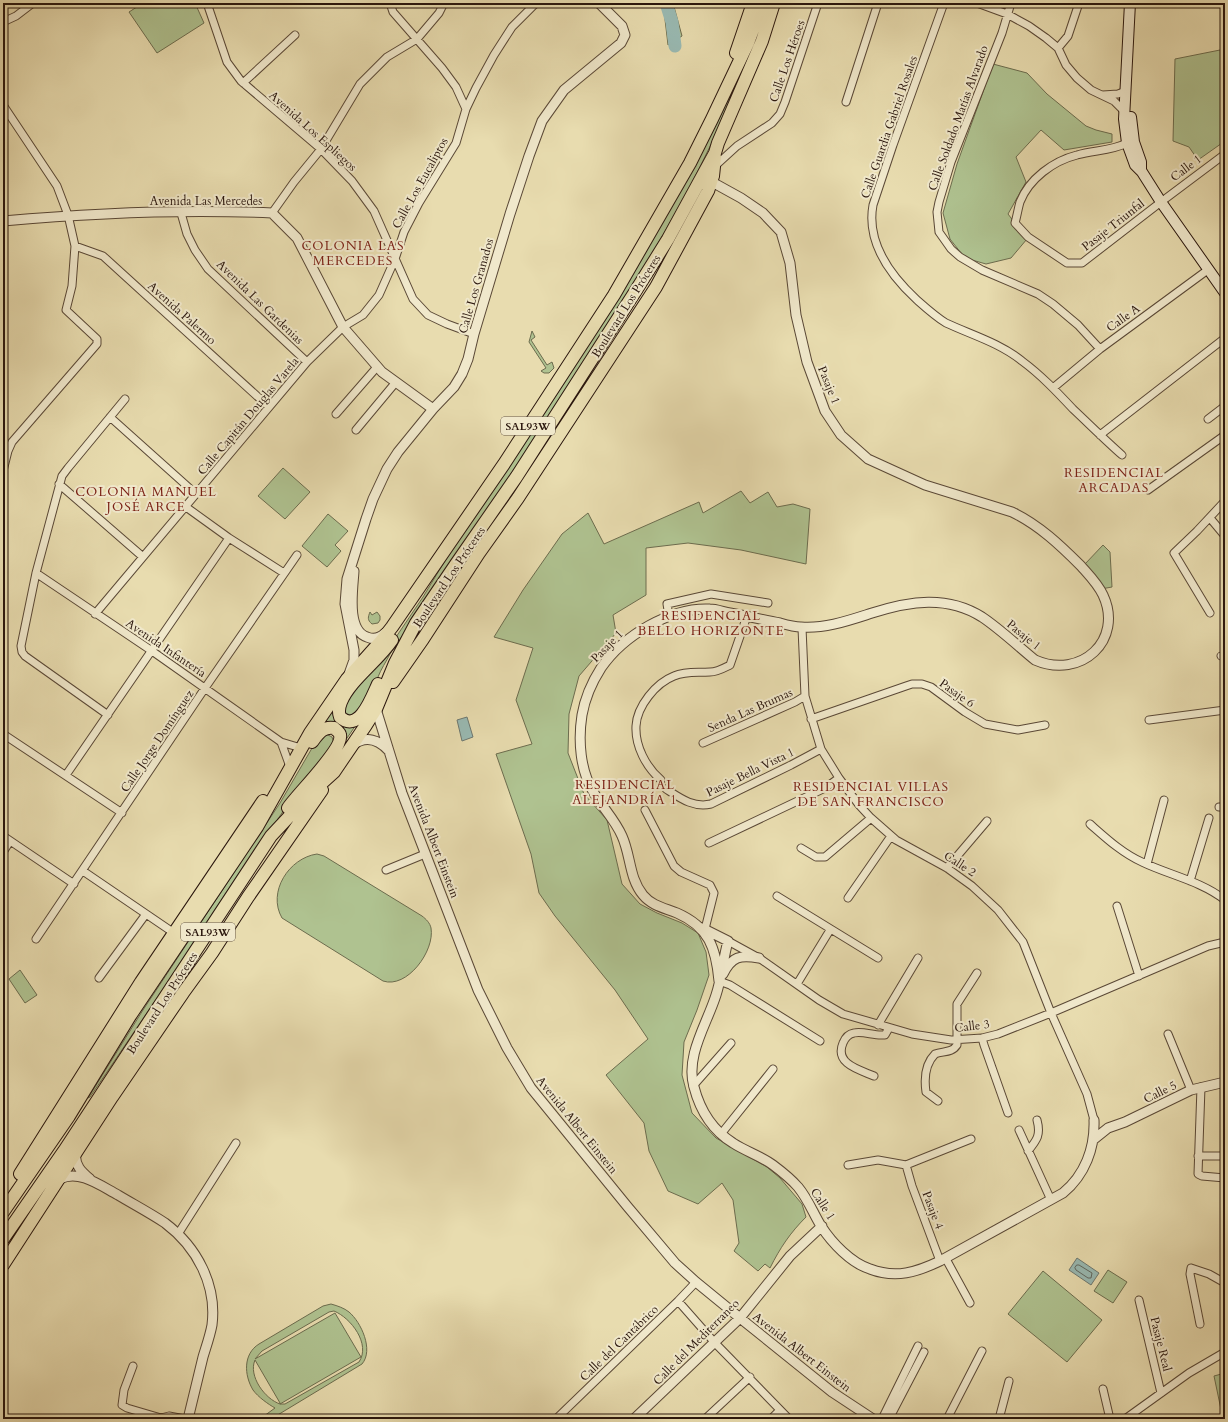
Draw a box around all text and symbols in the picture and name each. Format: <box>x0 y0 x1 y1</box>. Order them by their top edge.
street label: Calle Los Héroes <box>765 18 809 104</box>
street label: Calle Soldado Matías Alvarado <box>924 43 992 193</box>
street label: Calle Guardia Gabriel Rosales <box>857 53 921 201</box>
street label: Avenida Los Espliegos <box>266 87 360 175</box>
street label: Calle Los Eucaliptos <box>388 135 452 231</box>
street label: Calle 1 <box>1167 151 1205 185</box>
street label: Avenida Las Mercedes <box>150 193 262 209</box>
street label: Pasaje Triunfal <box>1078 195 1148 255</box>
district label: COLONIA LAS MERCEDES <box>301 237 405 270</box>
street label: Calle Los Granados <box>455 237 497 335</box>
street label: Boulevard Los Próceres <box>588 251 664 361</box>
street label: Avenida Las Gardenias <box>213 256 307 348</box>
street label: Avenida Palermo <box>144 278 220 348</box>
street label: Calle A <box>1103 300 1143 336</box>
street label: Calle Capitán Douglas Varela <box>194 353 303 478</box>
street label: Pasaje 1 <box>814 364 844 406</box>
road number: SAL93W <box>501 417 555 435</box>
district label: RESIDENCIAL ARCADAS <box>1064 464 1164 497</box>
district label: COLONIA MANUEL JOSÉ ARCE <box>75 483 217 516</box>
street label: Boulevard Los Próceres <box>409 523 489 631</box>
district label: RESIDENCIAL BELLO HORIZONTE <box>637 607 785 640</box>
street label: Avenida Infantería <box>123 615 210 681</box>
street label: Pasaje 1 <box>1004 616 1044 654</box>
street label: Pasaje 1 <box>587 626 627 666</box>
street label: Pasaje 6 <box>936 675 978 711</box>
street label: Senda Las Brumas <box>705 684 795 736</box>
street label: Calle Jorge Domínguez <box>117 686 198 795</box>
street label: Pasaje Bella Vista 1 <box>703 744 797 800</box>
district label: RESIDENCIAL ALEJANDRÍA 1 <box>572 776 678 809</box>
district label: RESIDENCIAL VILLAS DE SAN FRANCISCO <box>793 778 949 811</box>
street label: Avenida Albert Einstein <box>405 782 463 900</box>
street label: Calle 2 <box>941 848 979 880</box>
road number: SAL93W <box>181 923 235 941</box>
street label: Boulevard Los Próceres <box>123 949 201 1057</box>
street label: Calle 3 <box>954 1016 990 1036</box>
street label: Avenida Albert Einstein <box>533 1073 621 1177</box>
street label: Calle 5 <box>1141 1077 1179 1107</box>
street label: Calle 1 <box>807 1185 839 1223</box>
street label: Pasaje 4 <box>918 1189 948 1231</box>
street label: Calle del Mediterraneo <box>649 1295 743 1389</box>
street label: Calle del Cantábrico <box>576 1301 662 1385</box>
street label: Avenida Albert Einstein <box>749 1308 855 1396</box>
street label: Pasaje Real <box>1147 1315 1175 1373</box>

